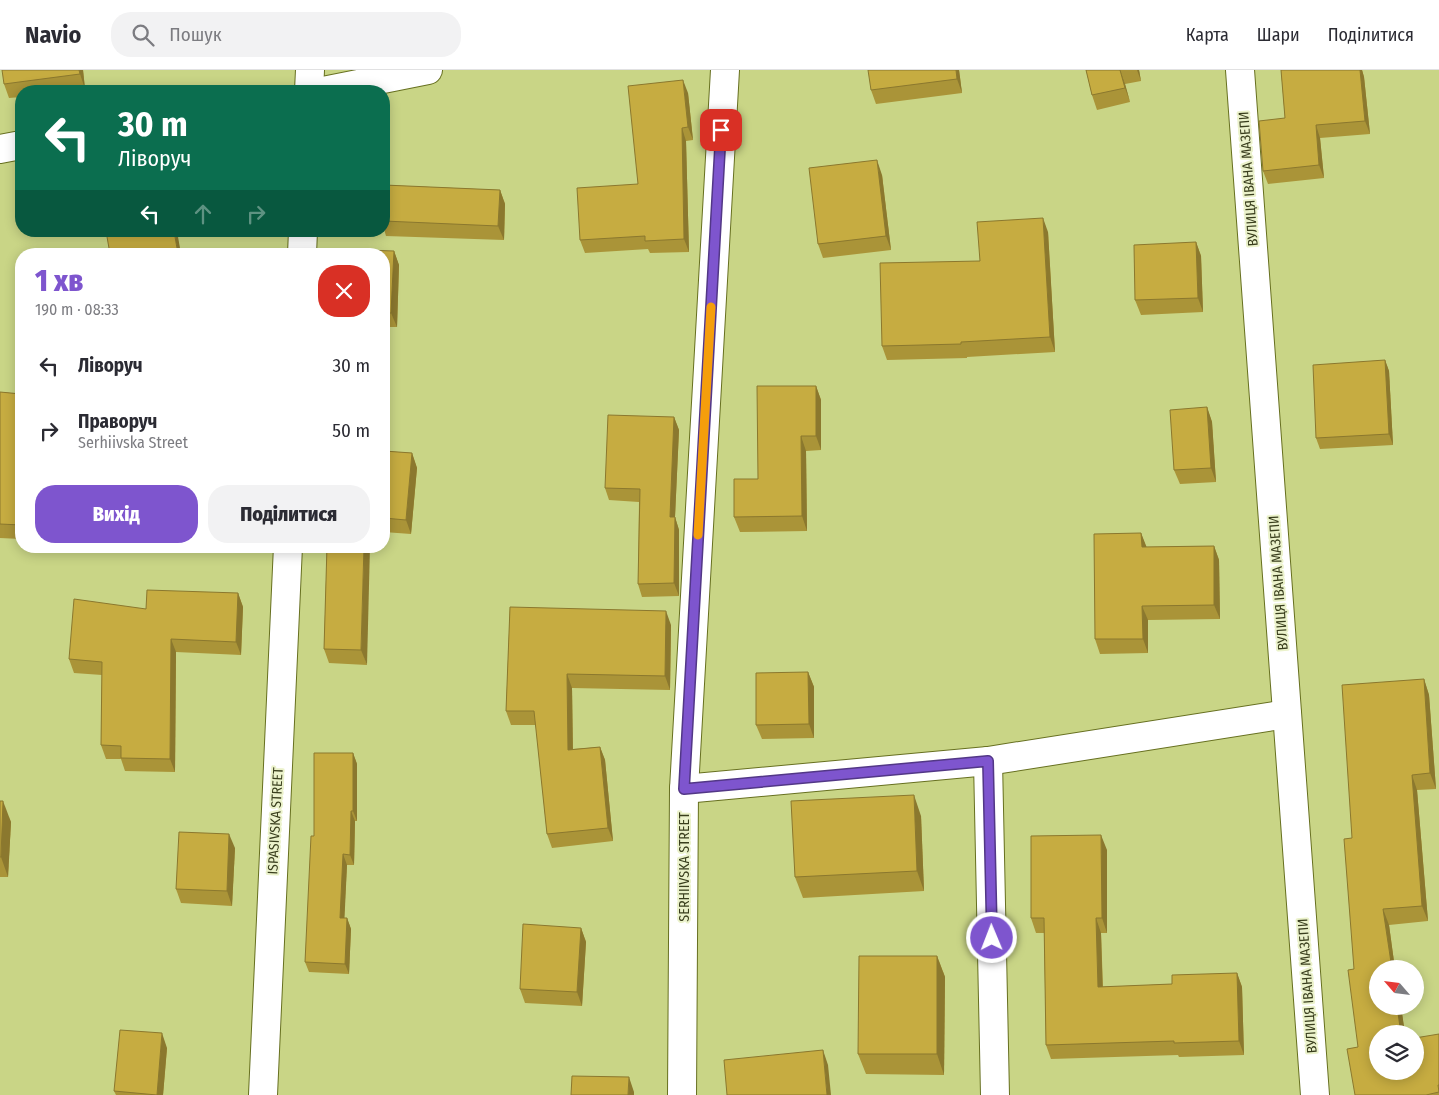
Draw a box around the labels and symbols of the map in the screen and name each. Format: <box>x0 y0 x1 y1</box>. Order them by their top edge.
pin <box>700 109 742 151</box>
street label: ВУЛИЦЯ ІВАНА МАЗЕПИ <box>1235 111 1262 247</box>
street label: ВУЛИЦЯ ІВАНА МАЗЕПИ <box>1265 515 1292 651</box>
street label: ISPASIVSKA STREET <box>264 766 287 875</box>
street label: SERHIIVSKA STREET <box>676 812 693 922</box>
position arrow <box>965 911 1017 963</box>
street label: ВУЛИЦЯ ІВАНА МАЗЕПИ <box>1294 918 1321 1054</box>
north arrow <box>1369 960 1424 1015</box>

